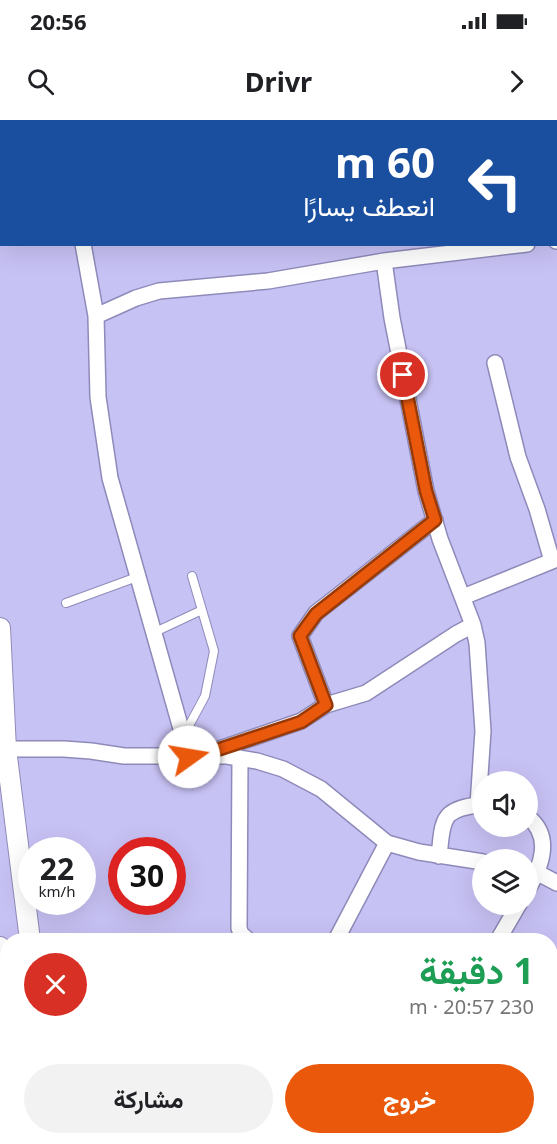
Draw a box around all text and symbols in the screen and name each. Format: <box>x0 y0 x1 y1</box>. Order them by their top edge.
text: 20:56 <box>30 6 87 36</box>
text: Drivr <box>245 63 312 100</box>
icon: search <box>24 65 57 98</box>
icon: forward <box>500 65 533 98</box>
text: 60 m <box>335 133 435 190</box>
icon: left <box>456 144 534 222</box>
text: انعطف يسارًا <box>303 187 435 224</box>
pin <box>377 349 428 400</box>
icon: arrive <box>386 358 419 391</box>
position arrow <box>157 725 221 789</box>
map controls <box>472 771 538 915</box>
button: sound <box>472 771 538 837</box>
speed limit sign: 30 <box>108 837 186 915</box>
text: 22 <box>40 848 74 889</box>
button: layers <box>472 849 538 915</box>
text: km/h <box>39 881 75 901</box>
text: 1 دقيقة <box>419 946 534 995</box>
button: close <box>24 953 87 1016</box>
text: 230 m · 20:57 <box>409 993 534 1020</box>
button: مشاركة <box>24 1064 273 1133</box>
button: خروج <box>285 1064 534 1133</box>

